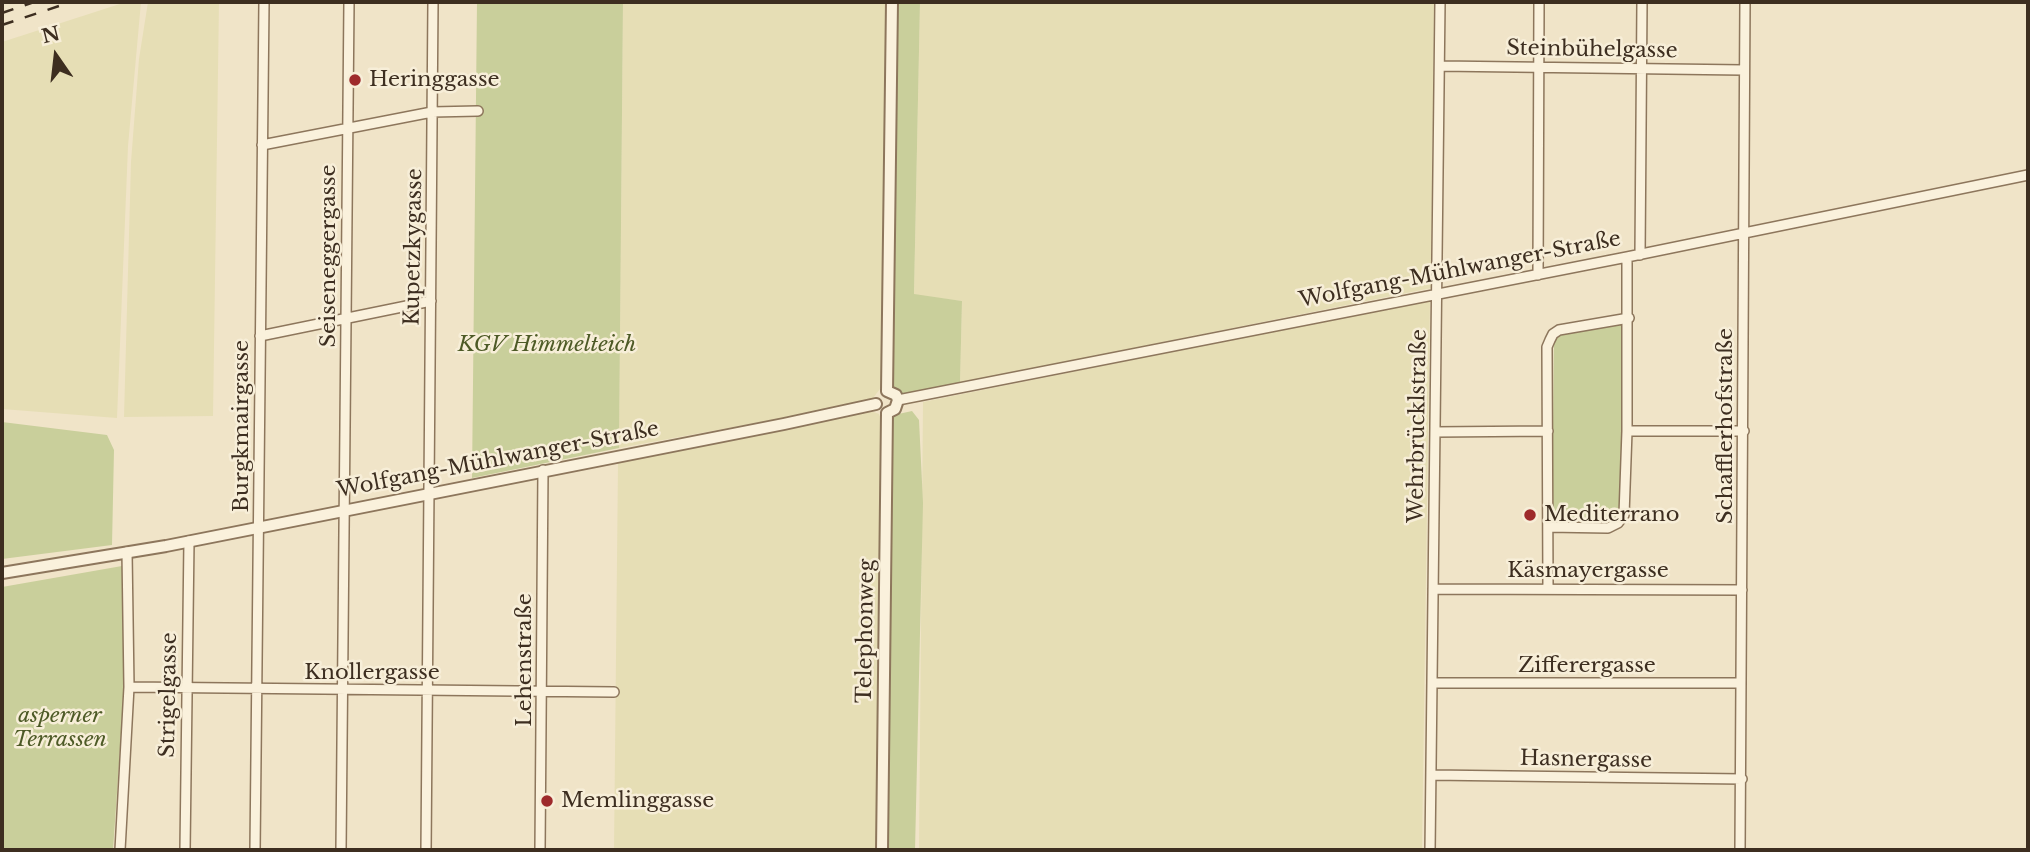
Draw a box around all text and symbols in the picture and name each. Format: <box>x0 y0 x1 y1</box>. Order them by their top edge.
north arrow <box>21 21 91 91</box>
text: N <box>39 22 62 48</box>
street label: Steinbühelgasse <box>1506 36 1678 64</box>
place label: Heringgasse <box>369 67 499 93</box>
marker: Heringgasse <box>347 72 363 88</box>
street label: Seiseneggergasse <box>316 164 342 348</box>
street label: Kupetzkygasse <box>400 168 428 326</box>
street label: Wolfgang-Mühlwanger-Straße <box>1297 226 1623 314</box>
street label: Schafflerhofstraße <box>1713 328 1739 524</box>
street label: Wehrbrücklstraße <box>1404 329 1432 523</box>
park label: KGV Himmelteich <box>458 332 636 358</box>
street label: Burgkmairgasse <box>229 340 255 512</box>
street label: Wolfgang-Mühlwanger-Straße <box>335 416 661 504</box>
place label: Mediterrano <box>1544 502 1680 528</box>
marker: Mediterrano <box>1522 507 1538 523</box>
street label: Käsmayergasse <box>1507 558 1669 584</box>
street label: Telephonweg <box>852 559 880 703</box>
street label: Lehenstraße <box>512 593 538 727</box>
street label: Strigelgasse <box>155 632 183 758</box>
street label: Zifferergasse <box>1518 653 1656 679</box>
street label: Knollergasse <box>304 660 440 686</box>
park label: asperner Terrassen <box>13 703 107 753</box>
street label: Hasnergasse <box>1520 746 1652 774</box>
place label: Memlinggasse <box>561 788 714 814</box>
marker: Memlinggasse <box>539 793 555 809</box>

